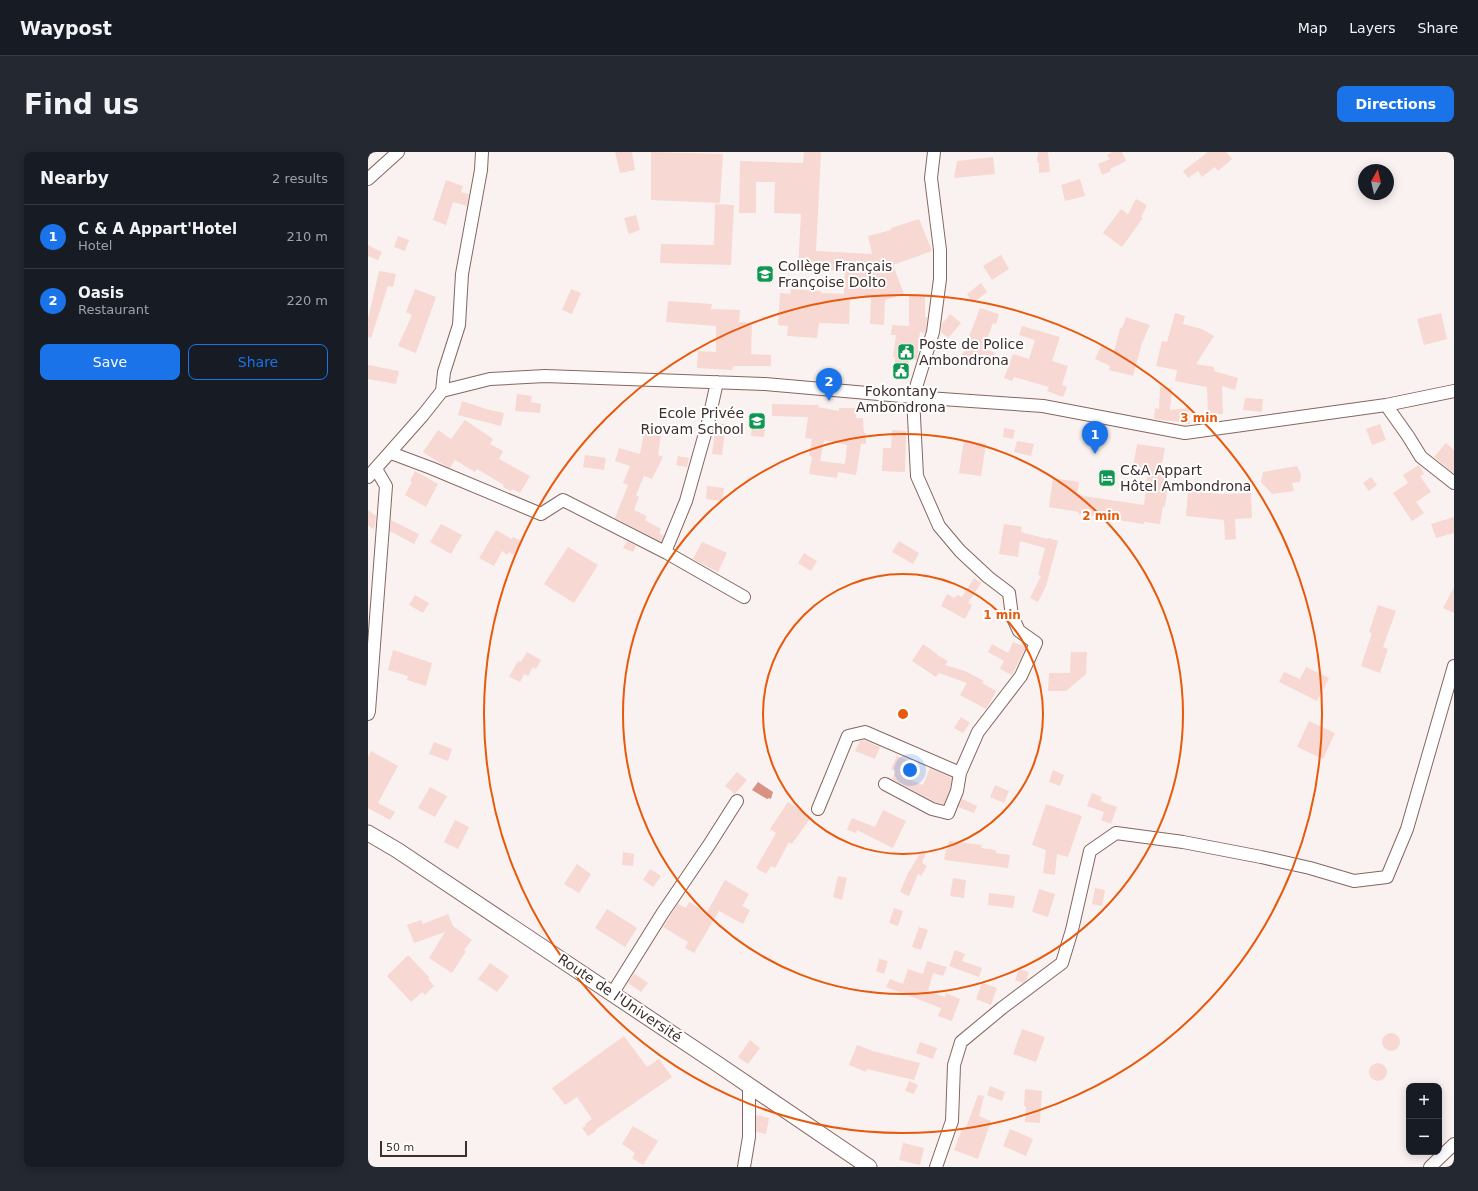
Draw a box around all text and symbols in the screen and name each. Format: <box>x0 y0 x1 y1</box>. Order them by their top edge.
text: Waypost <box>20 17 112 39</box>
text: Map <box>1298 20 1327 36</box>
text: Layers <box>1349 20 1396 36</box>
text: Share <box>1418 20 1458 36</box>
button: Directions <box>1337 86 1454 122</box>
text: Find us <box>24 88 139 121</box>
north arrow <box>1358 164 1394 200</box>
text: Nearby <box>40 168 109 188</box>
text: 2 results <box>272 171 328 186</box>
text: C & A Appart'Hotel <box>78 220 237 238</box>
text: 1 <box>48 229 58 244</box>
text: 210 m <box>286 229 328 244</box>
text: Hotel <box>78 238 112 253</box>
place label: Collège Français Françoise Dolto <box>778 258 892 290</box>
school or university icon: Collège Français Françoise Dolto <box>755 264 775 284</box>
text: Oasis <box>78 284 124 302</box>
text: 2 <box>48 293 58 308</box>
text: 220 m <box>286 293 328 308</box>
text: Restaurant <box>78 302 149 317</box>
place label: Poste de Police Ambondrona <box>919 336 1024 368</box>
public building icon: Poste de Police Ambondrona <box>896 342 916 362</box>
button: Save <box>40 344 180 380</box>
button: Share <box>188 344 328 380</box>
public building icon: Fokontany Ambondrona <box>891 361 911 381</box>
pin: 2 <box>816 368 842 401</box>
place label: Fokontany Ambondrona <box>856 383 946 415</box>
place label: Ecole Privée Riovam School <box>640 405 744 437</box>
school or university icon: Ecole Privée Riovam School <box>747 411 767 431</box>
text: 3 min <box>1180 411 1218 425</box>
pin: 1 <box>1082 421 1108 454</box>
place label: C&A Appart Hôtel Ambondrona <box>1120 462 1251 494</box>
hotel icon: C&A Appart Hôtel Ambondrona <box>1097 468 1117 488</box>
text: 2 min <box>1082 509 1120 523</box>
text: 1 min <box>983 608 1021 622</box>
centre of rings <box>896 707 910 721</box>
your location <box>900 760 920 780</box>
street label: Route de l'Université <box>555 951 685 1045</box>
map controls <box>1406 1083 1442 1155</box>
button: + <box>1406 1083 1442 1119</box>
button: − <box>1406 1119 1442 1155</box>
scale bar <box>380 1139 467 1158</box>
text: 50 m <box>386 1141 414 1154</box>

